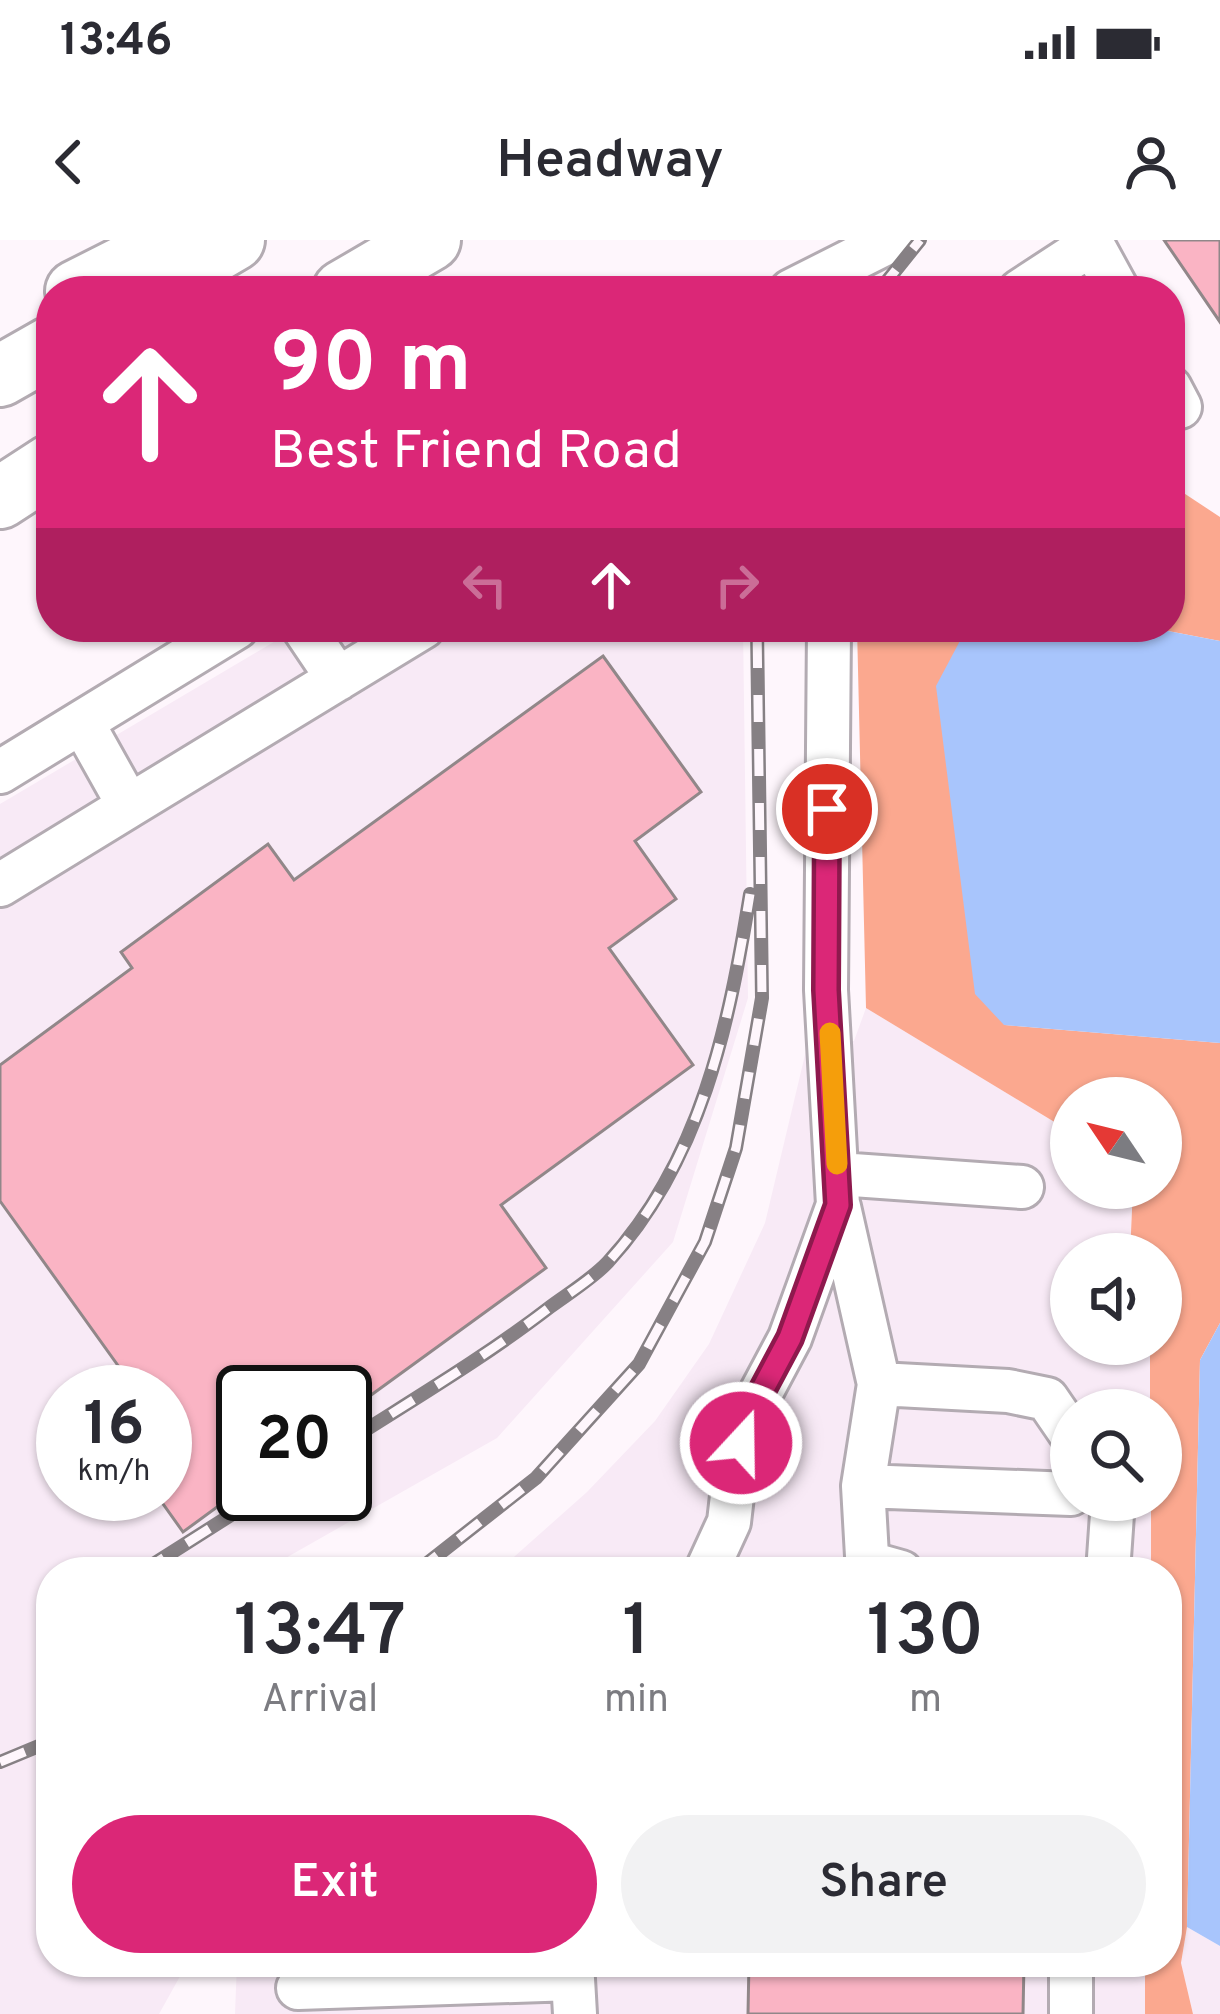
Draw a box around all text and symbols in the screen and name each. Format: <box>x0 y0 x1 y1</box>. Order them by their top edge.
text: 13:46 <box>60 14 172 71</box>
text: Headway <box>496 128 724 197</box>
icon: back <box>36 129 102 195</box>
icon: person <box>1118 129 1184 195</box>
text: 90 m <box>270 315 472 421</box>
icon: ahead <box>72 324 228 480</box>
text: Best Friend Road <box>270 419 682 488</box>
icon: left <box>452 552 518 618</box>
icon: ahead <box>578 552 644 618</box>
icon: right <box>704 552 770 618</box>
pin <box>776 758 878 860</box>
icon: arrive <box>794 776 860 842</box>
north arrow <box>1050 1077 1182 1209</box>
map controls <box>1050 1077 1182 1521</box>
button: sound <box>1050 1233 1182 1365</box>
speed limit sign: 20 <box>216 1365 372 1521</box>
position arrow <box>678 1380 804 1506</box>
button: search <box>1050 1389 1182 1521</box>
text: 16 <box>84 1390 144 1466</box>
text: km/h <box>78 1454 150 1491</box>
text: 13:47 <box>234 1589 406 1681</box>
text: 1 <box>622 1589 651 1681</box>
text: 130 <box>867 1589 984 1681</box>
text: Arrival <box>262 1677 378 1726</box>
text: min <box>604 1677 669 1726</box>
text: m <box>909 1677 942 1726</box>
button: Exit <box>72 1815 597 1953</box>
button: Share <box>621 1815 1146 1953</box>

